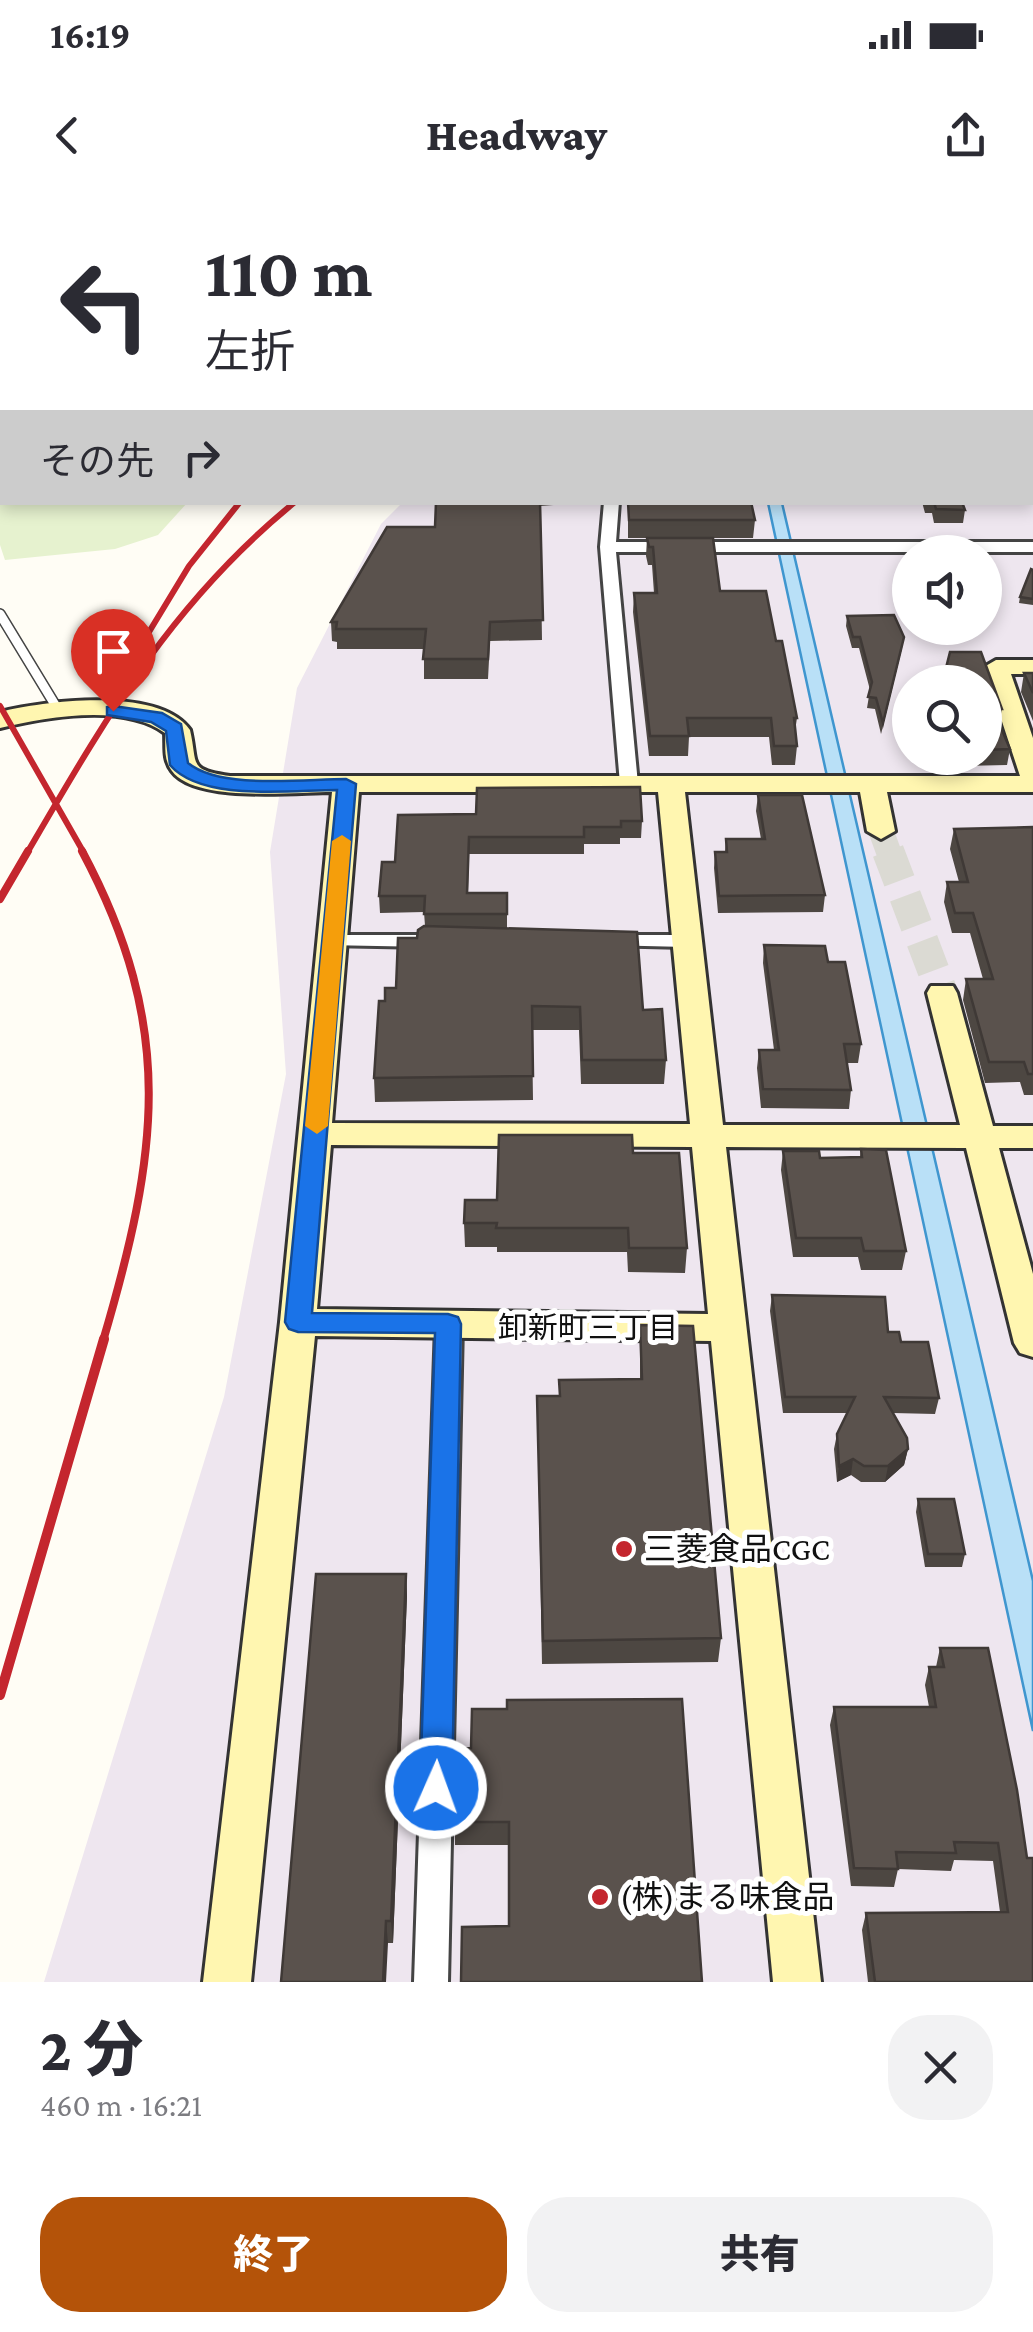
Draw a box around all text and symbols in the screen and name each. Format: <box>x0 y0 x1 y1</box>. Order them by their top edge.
text: 16:19 <box>50 14 131 56</box>
icon: back <box>40 108 95 163</box>
icon: share <box>938 108 993 163</box>
text: Headway <box>426 110 607 160</box>
text: 110 m <box>205 233 373 311</box>
icon: left <box>40 240 170 370</box>
text: 左折 <box>205 327 295 377</box>
icon: right <box>174 430 229 485</box>
text: その先 <box>40 440 154 482</box>
map controls <box>892 535 1002 775</box>
button: sound <box>892 535 1002 645</box>
pin <box>71 609 156 712</box>
icon: arrive <box>86 624 141 679</box>
button: search <box>892 665 1002 775</box>
district label: 卸新町三丁目 <box>498 1311 678 1344</box>
place label: 三菱食品CGC <box>644 1531 830 1567</box>
marker: 三菱食品CGC <box>613 1538 635 1560</box>
position arrow <box>384 1736 488 1840</box>
place label: (株)まる味食品 <box>620 1879 835 1916</box>
marker: (株)まる味食品 <box>589 1886 611 1908</box>
button: close <box>888 2015 993 2120</box>
text: 2 分 <box>40 2016 143 2083</box>
text: 460 m · 16:21 <box>40 2087 202 2123</box>
button: 終了 <box>40 2197 507 2312</box>
button: 共有 <box>527 2197 993 2312</box>

